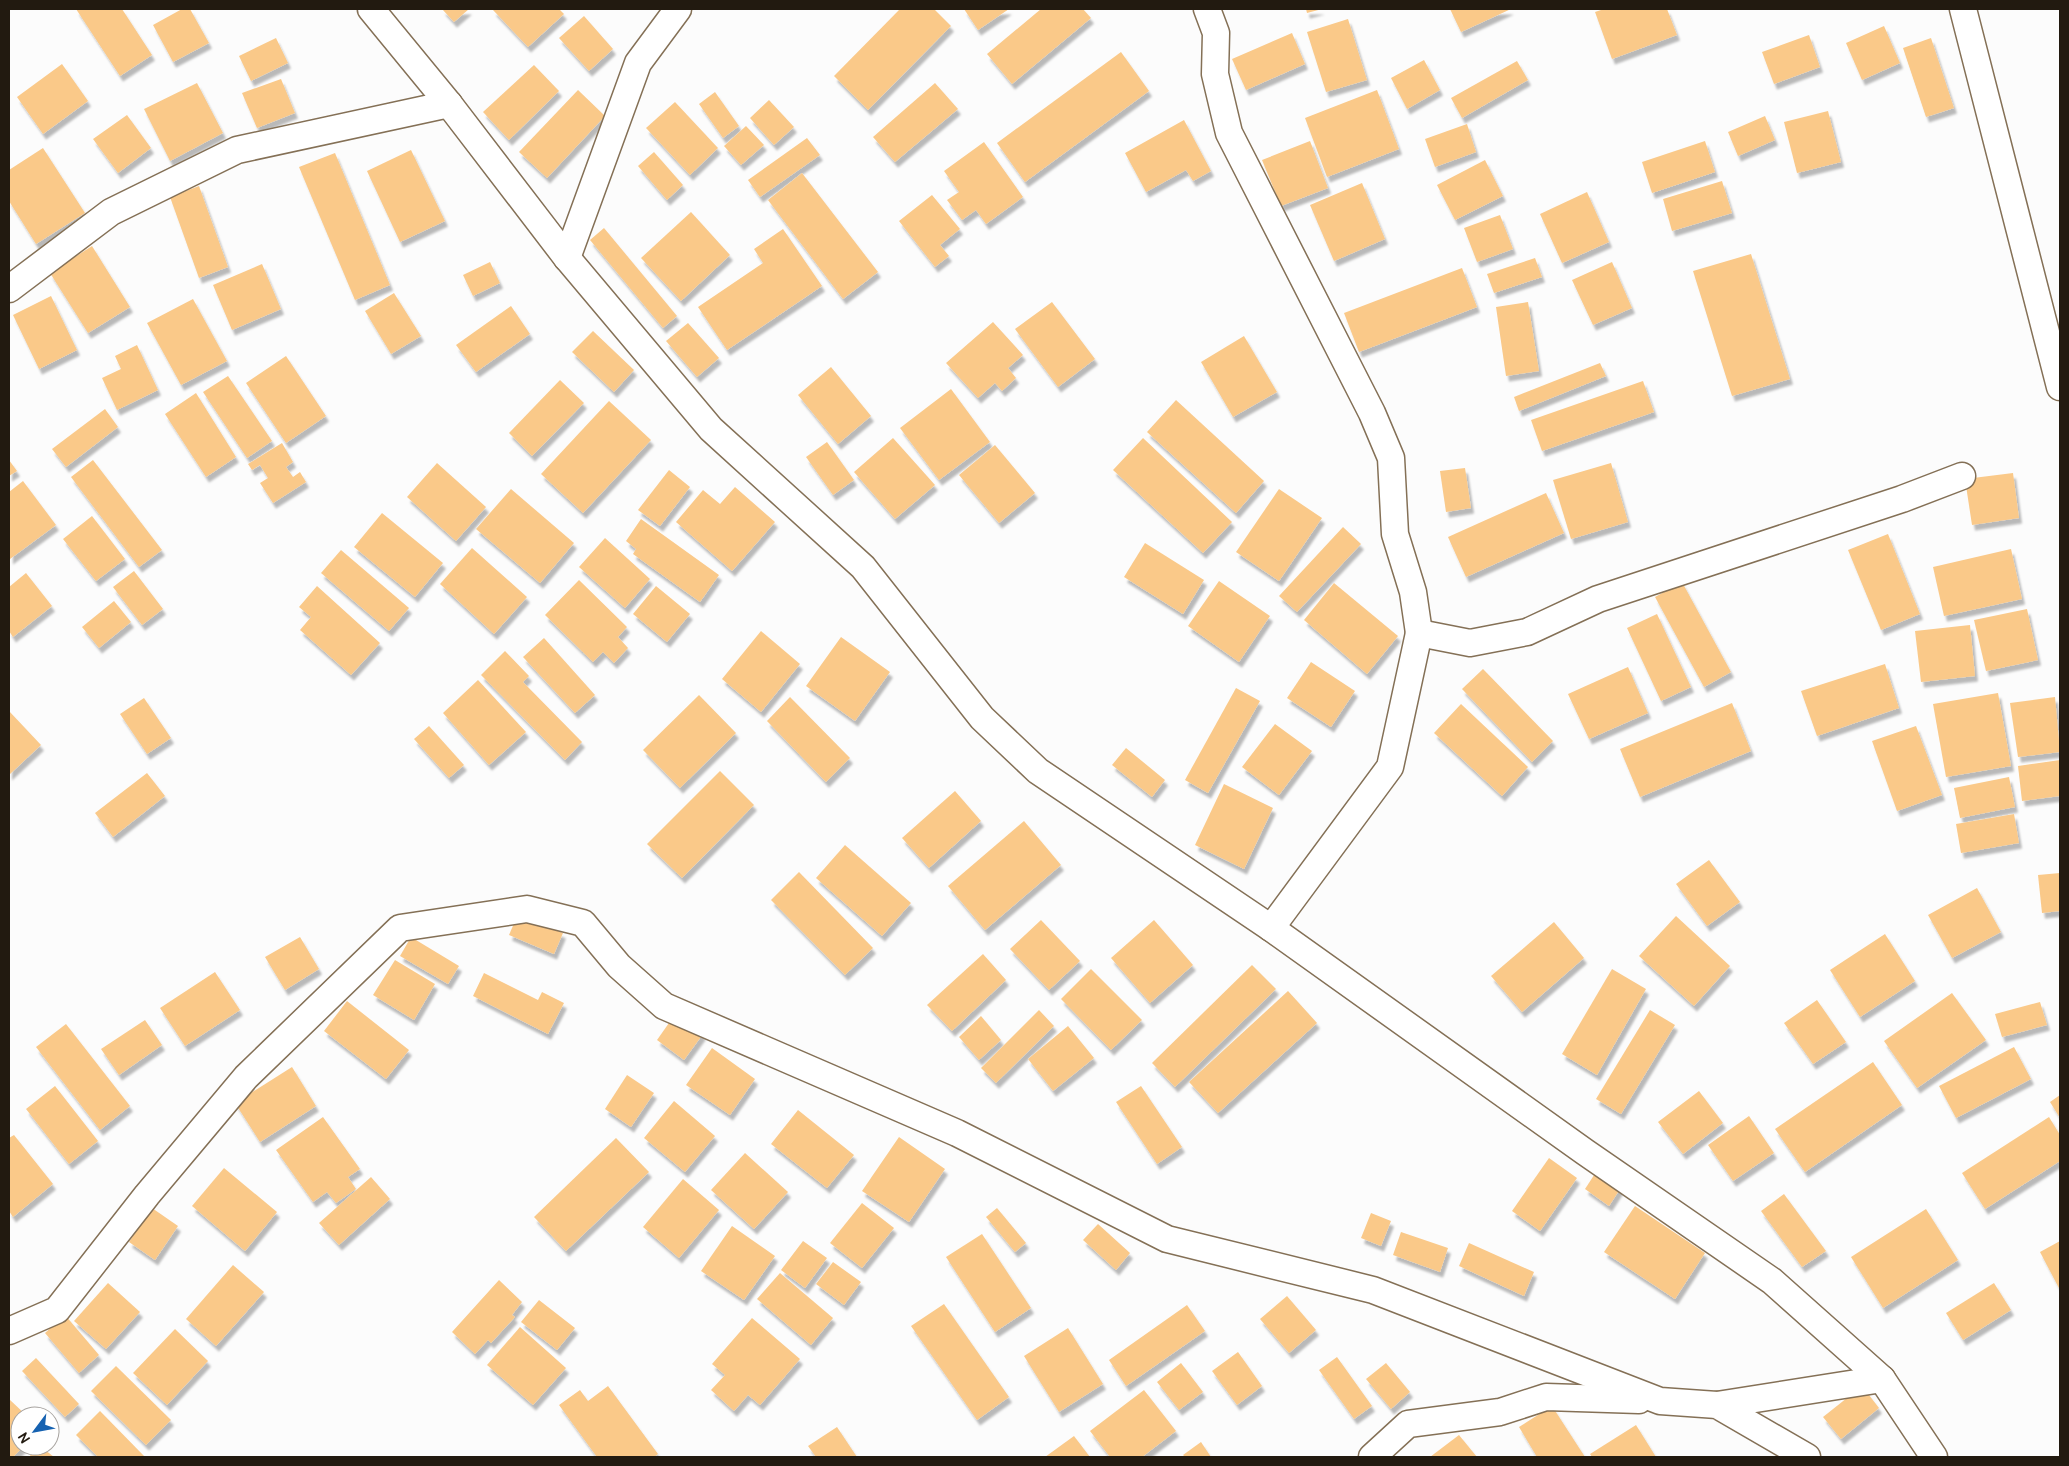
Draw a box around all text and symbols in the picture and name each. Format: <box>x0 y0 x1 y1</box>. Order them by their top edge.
north arrow <box>10 1406 60 1456</box>
text: N <box>14 1429 34 1447</box>

